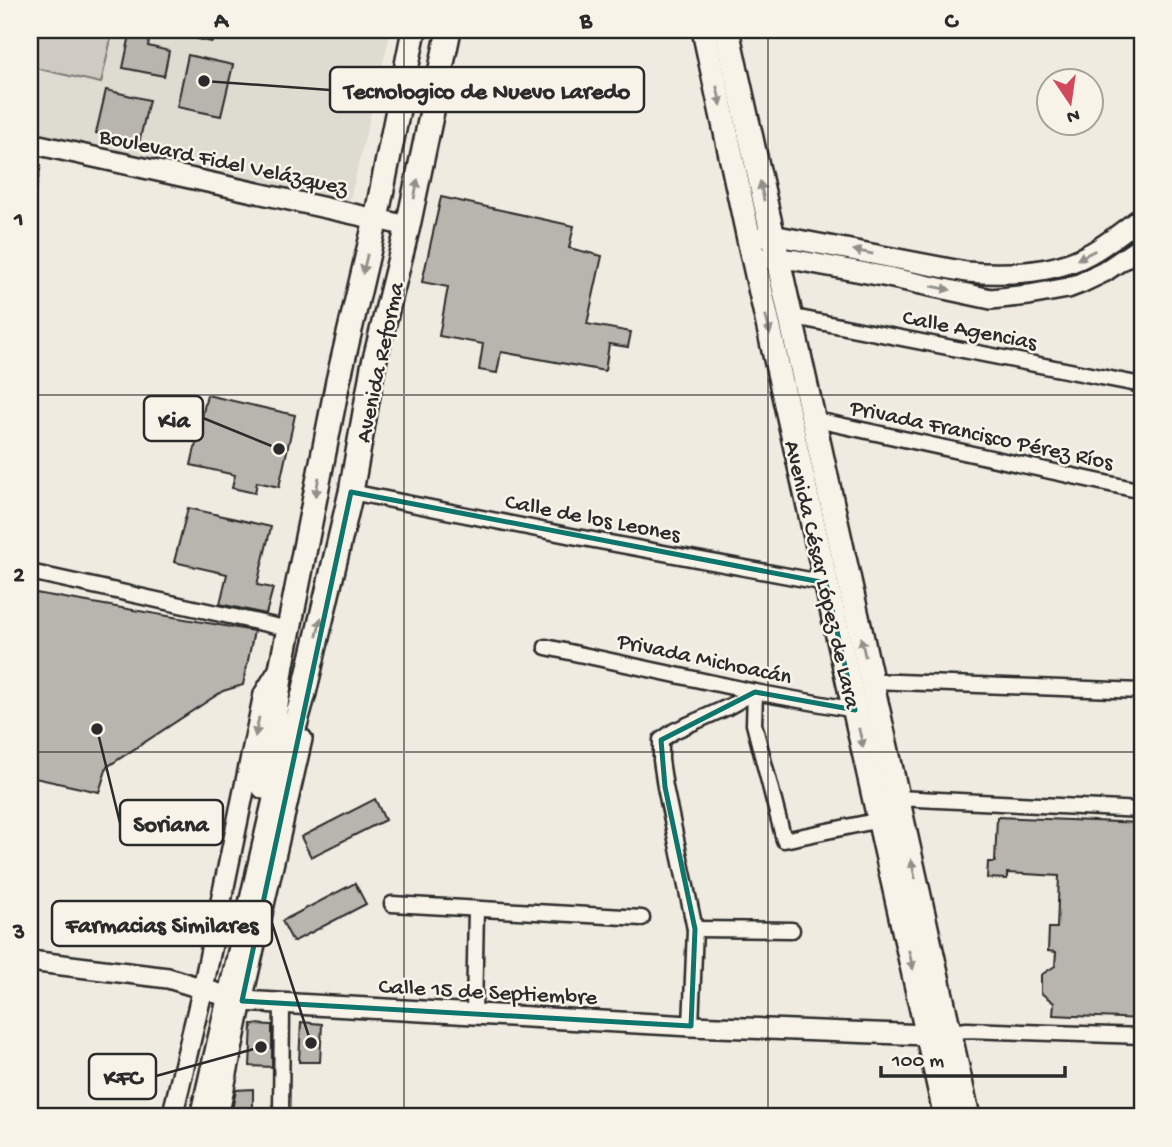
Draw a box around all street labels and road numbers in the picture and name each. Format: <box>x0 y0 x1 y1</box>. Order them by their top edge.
street label: Boulevard Fidel Velázquez <box>96 124 351 203</box>
street label: Avenida Reforma <box>351 279 412 445</box>
street label: Calle Agencias <box>900 305 1039 358</box>
street label: Privada Francisco Pérez Ríos <box>846 395 1116 478</box>
street label: Avenida César López de Lara <box>777 438 865 713</box>
street label: Calle de los Leones <box>502 489 683 550</box>
street label: Privada Michoacán <box>614 629 794 692</box>
street label: Calle 15 de Septiembre <box>378 974 599 1013</box>

